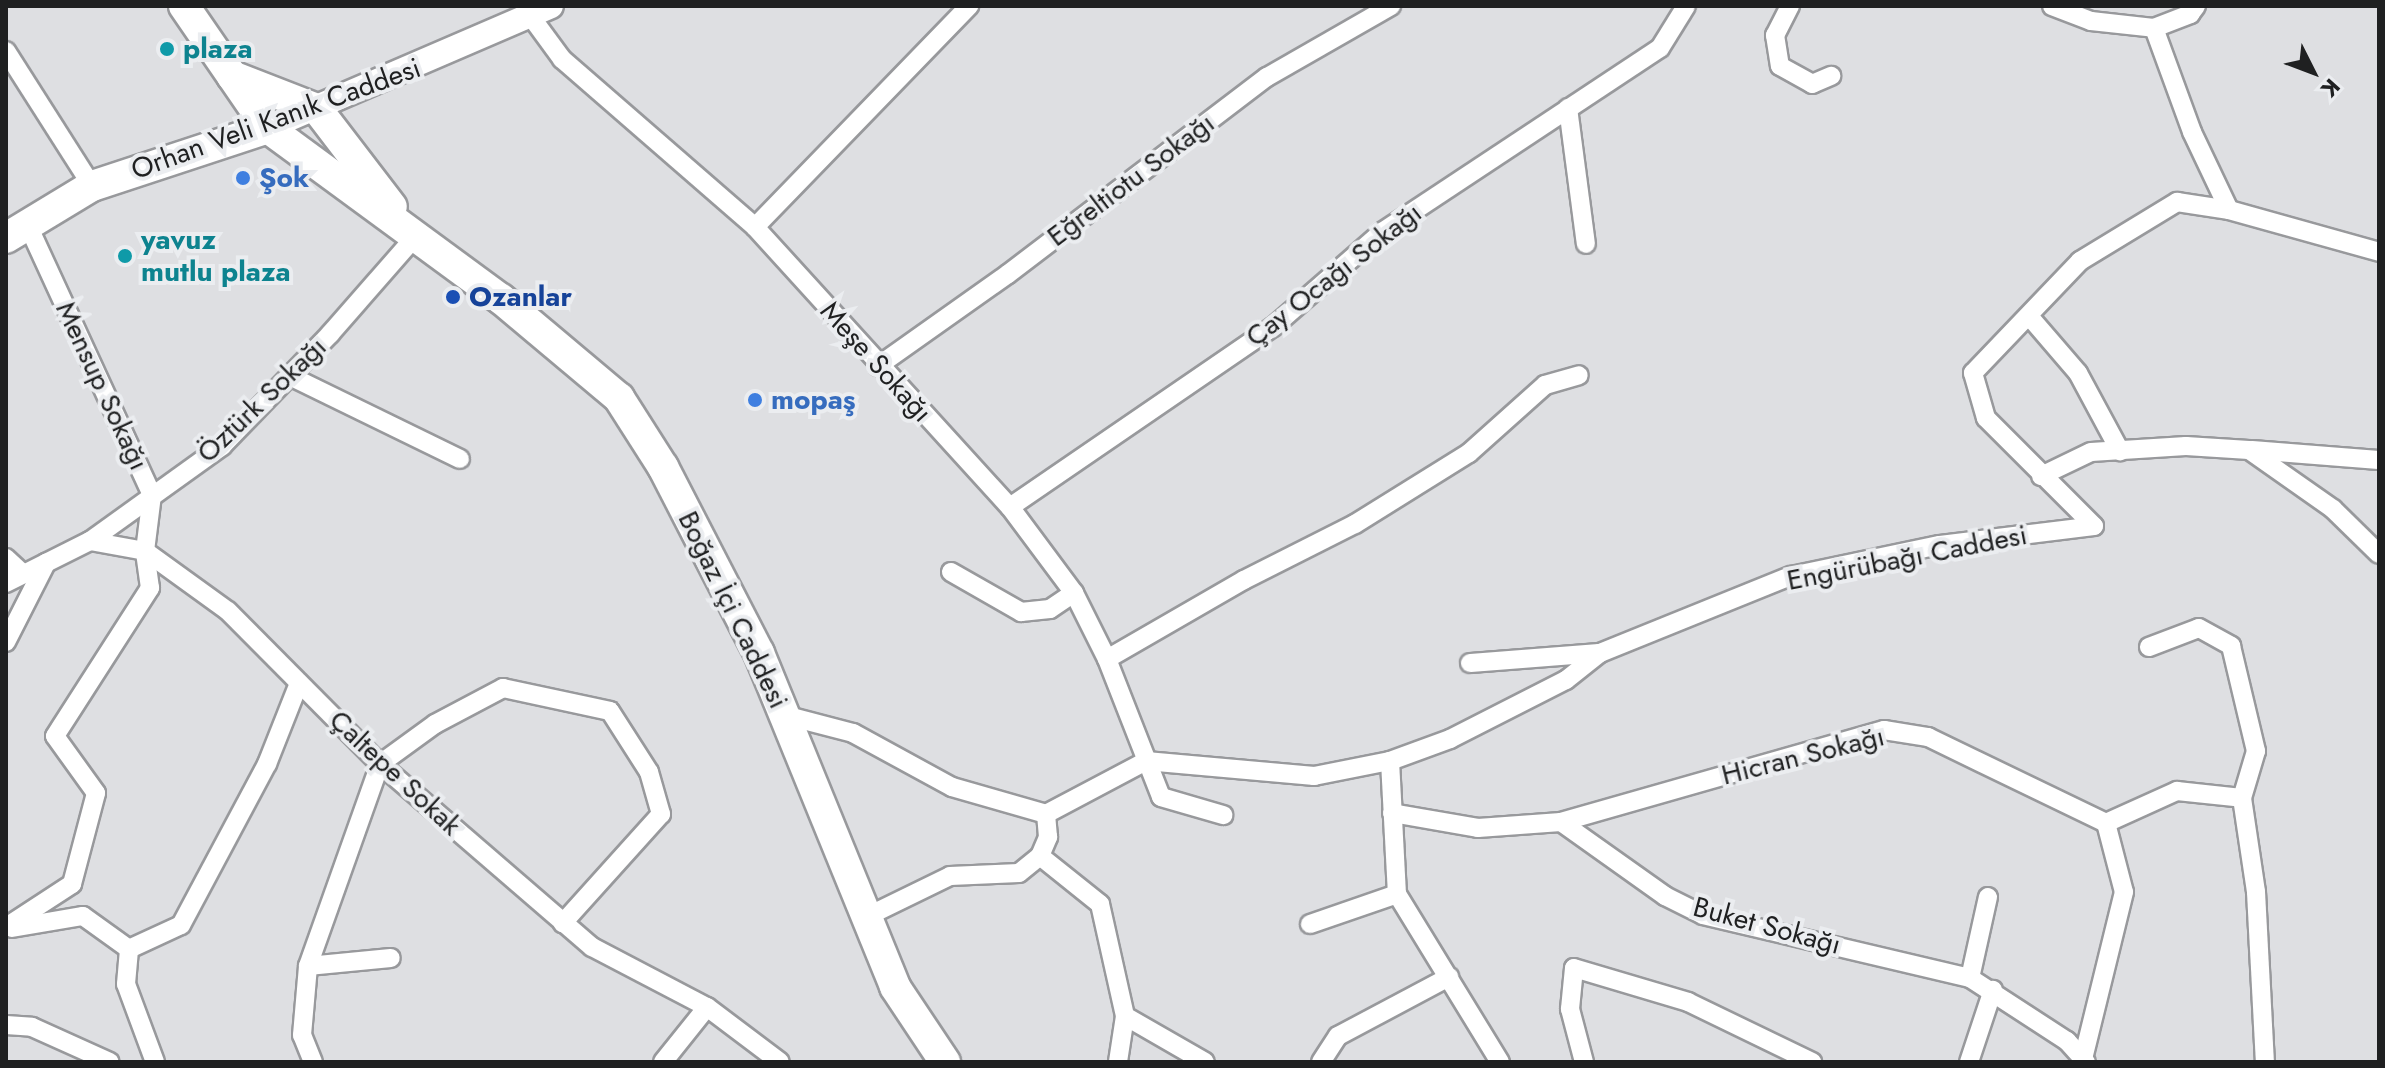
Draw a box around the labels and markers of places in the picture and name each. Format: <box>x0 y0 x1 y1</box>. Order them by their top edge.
place label: plaza <box>183 32 253 66</box>
marker: plaza <box>158 40 176 58</box>
place label: Şok <box>259 161 309 195</box>
marker: Şok <box>234 169 252 187</box>
place label: yavuz mutlu plaza <box>141 223 291 289</box>
marker: yavuz mutlu plaza <box>116 247 134 265</box>
place label: Ozanlar <box>469 280 572 314</box>
marker: Ozanlar <box>444 288 462 306</box>
place label: mopaş <box>771 383 856 417</box>
marker: mopaş <box>746 391 764 409</box>

